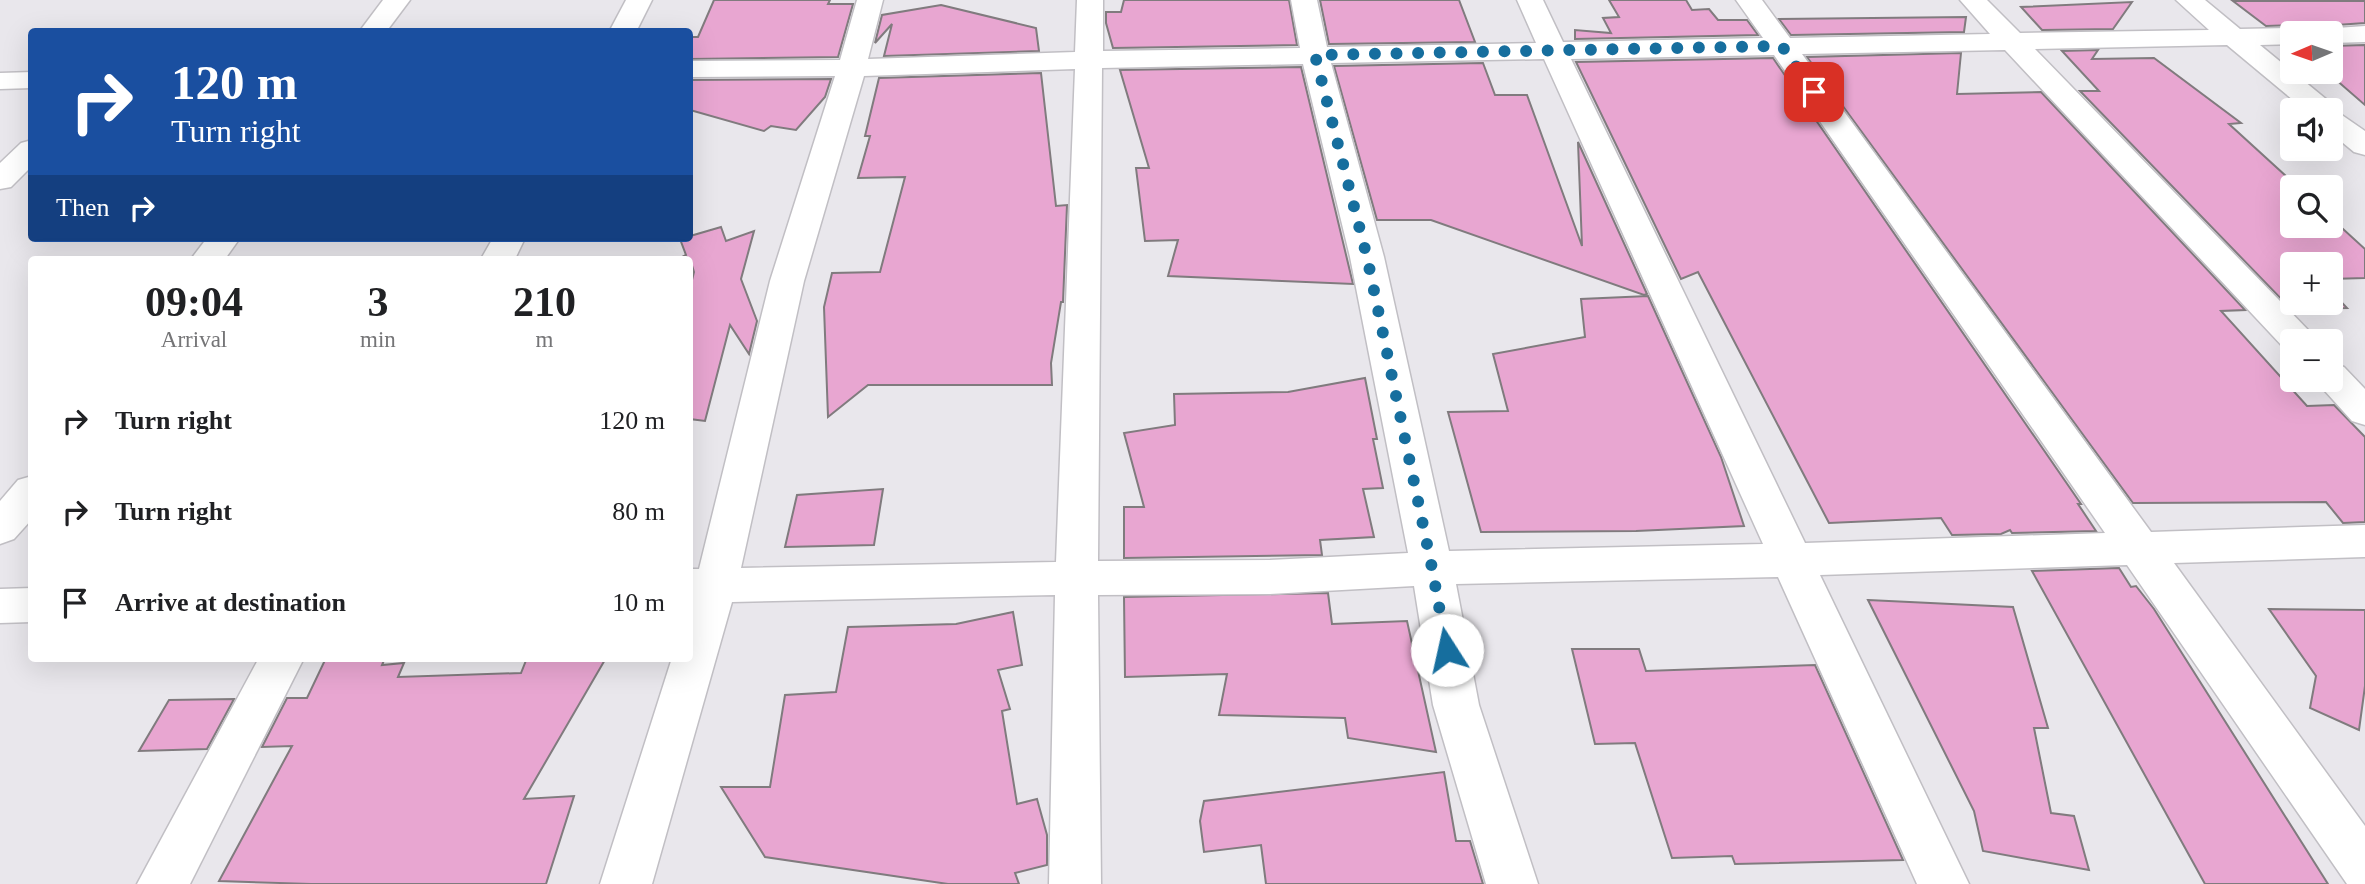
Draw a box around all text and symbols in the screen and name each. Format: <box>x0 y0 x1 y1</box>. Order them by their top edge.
north arrow <box>2280 21 2343 84</box>
map controls <box>2280 21 2343 392</box>
text: 120 m <box>171 55 298 110</box>
icon: right <box>56 56 147 147</box>
pin <box>1784 62 1844 122</box>
icon: arrive <box>1795 73 1833 111</box>
button: sound <box>2280 98 2343 161</box>
text: Turn right <box>171 113 301 149</box>
button: search <box>2280 175 2343 238</box>
icon: right <box>123 189 161 227</box>
text: Then <box>56 193 109 222</box>
button: + <box>2280 252 2343 315</box>
text: 09:04 <box>145 279 243 325</box>
text: 3 <box>367 279 388 325</box>
text: 210 <box>513 279 576 325</box>
text: Arrival <box>161 327 227 352</box>
text: min <box>360 327 396 352</box>
text: m <box>535 327 553 352</box>
button: − <box>2280 329 2343 392</box>
icon: right <box>56 402 94 440</box>
text: Turn right <box>115 406 232 435</box>
text: 120 m <box>599 406 665 435</box>
icon: right <box>56 493 94 531</box>
text: Turn right <box>115 497 232 526</box>
text: 80 m <box>612 497 665 526</box>
icon: arrive <box>56 584 94 622</box>
text: Arrive at destination <box>115 588 346 617</box>
text: 10 m <box>612 588 665 617</box>
position arrow <box>1410 613 1484 687</box>

